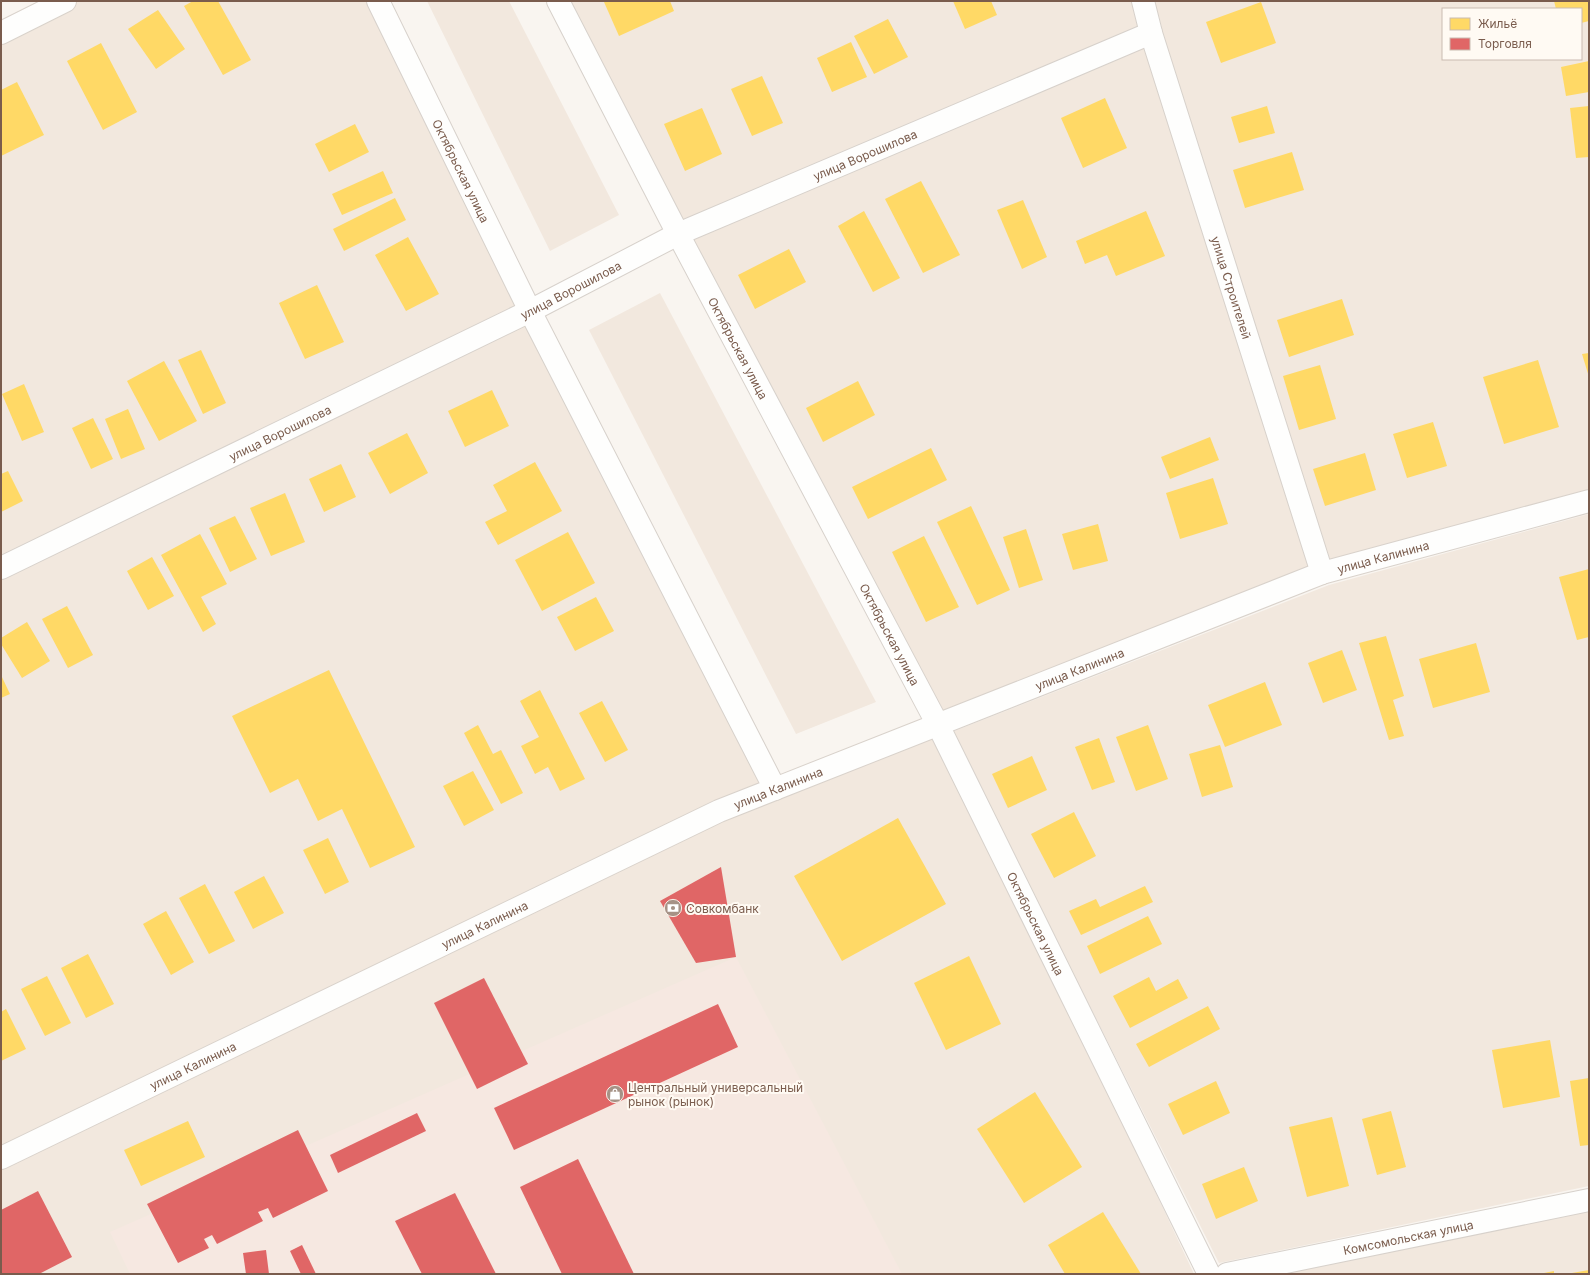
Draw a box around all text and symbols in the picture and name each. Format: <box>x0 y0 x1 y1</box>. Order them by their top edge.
legend <box>1442 8 1582 60</box>
text: Жильё <box>1478 16 1517 31</box>
text: Торговля <box>1478 36 1532 51</box>
street label: Октябрьская улица <box>430 116 493 225</box>
street label: улица Ворошилова <box>811 126 919 183</box>
street label: улица Строителей <box>1208 234 1255 341</box>
street label: улица Ворошилова <box>518 257 624 322</box>
street label: Октябрьская улица <box>705 294 771 402</box>
street label: улица Ворошилова <box>226 401 333 464</box>
street label: улица Калинина <box>1336 537 1431 576</box>
street label: Октябрьская улица <box>857 581 923 688</box>
street label: улица Калинина <box>1033 644 1126 693</box>
street label: улица Калинина <box>731 763 825 812</box>
street label: Октябрьская улица <box>1004 869 1068 978</box>
street label: улица Калинина <box>439 897 530 952</box>
bank icon: Совкомбанк <box>663 898 683 918</box>
place label: Совкомбанк <box>686 901 759 916</box>
street label: улица Калинина <box>147 1038 239 1093</box>
place label: Центральный универсальный рынок (рынок) <box>628 1080 803 1109</box>
shop icon: Центральный универсальный рынок (рынок) <box>605 1084 625 1104</box>
street label: Комсомольская улица <box>1342 1216 1475 1258</box>

